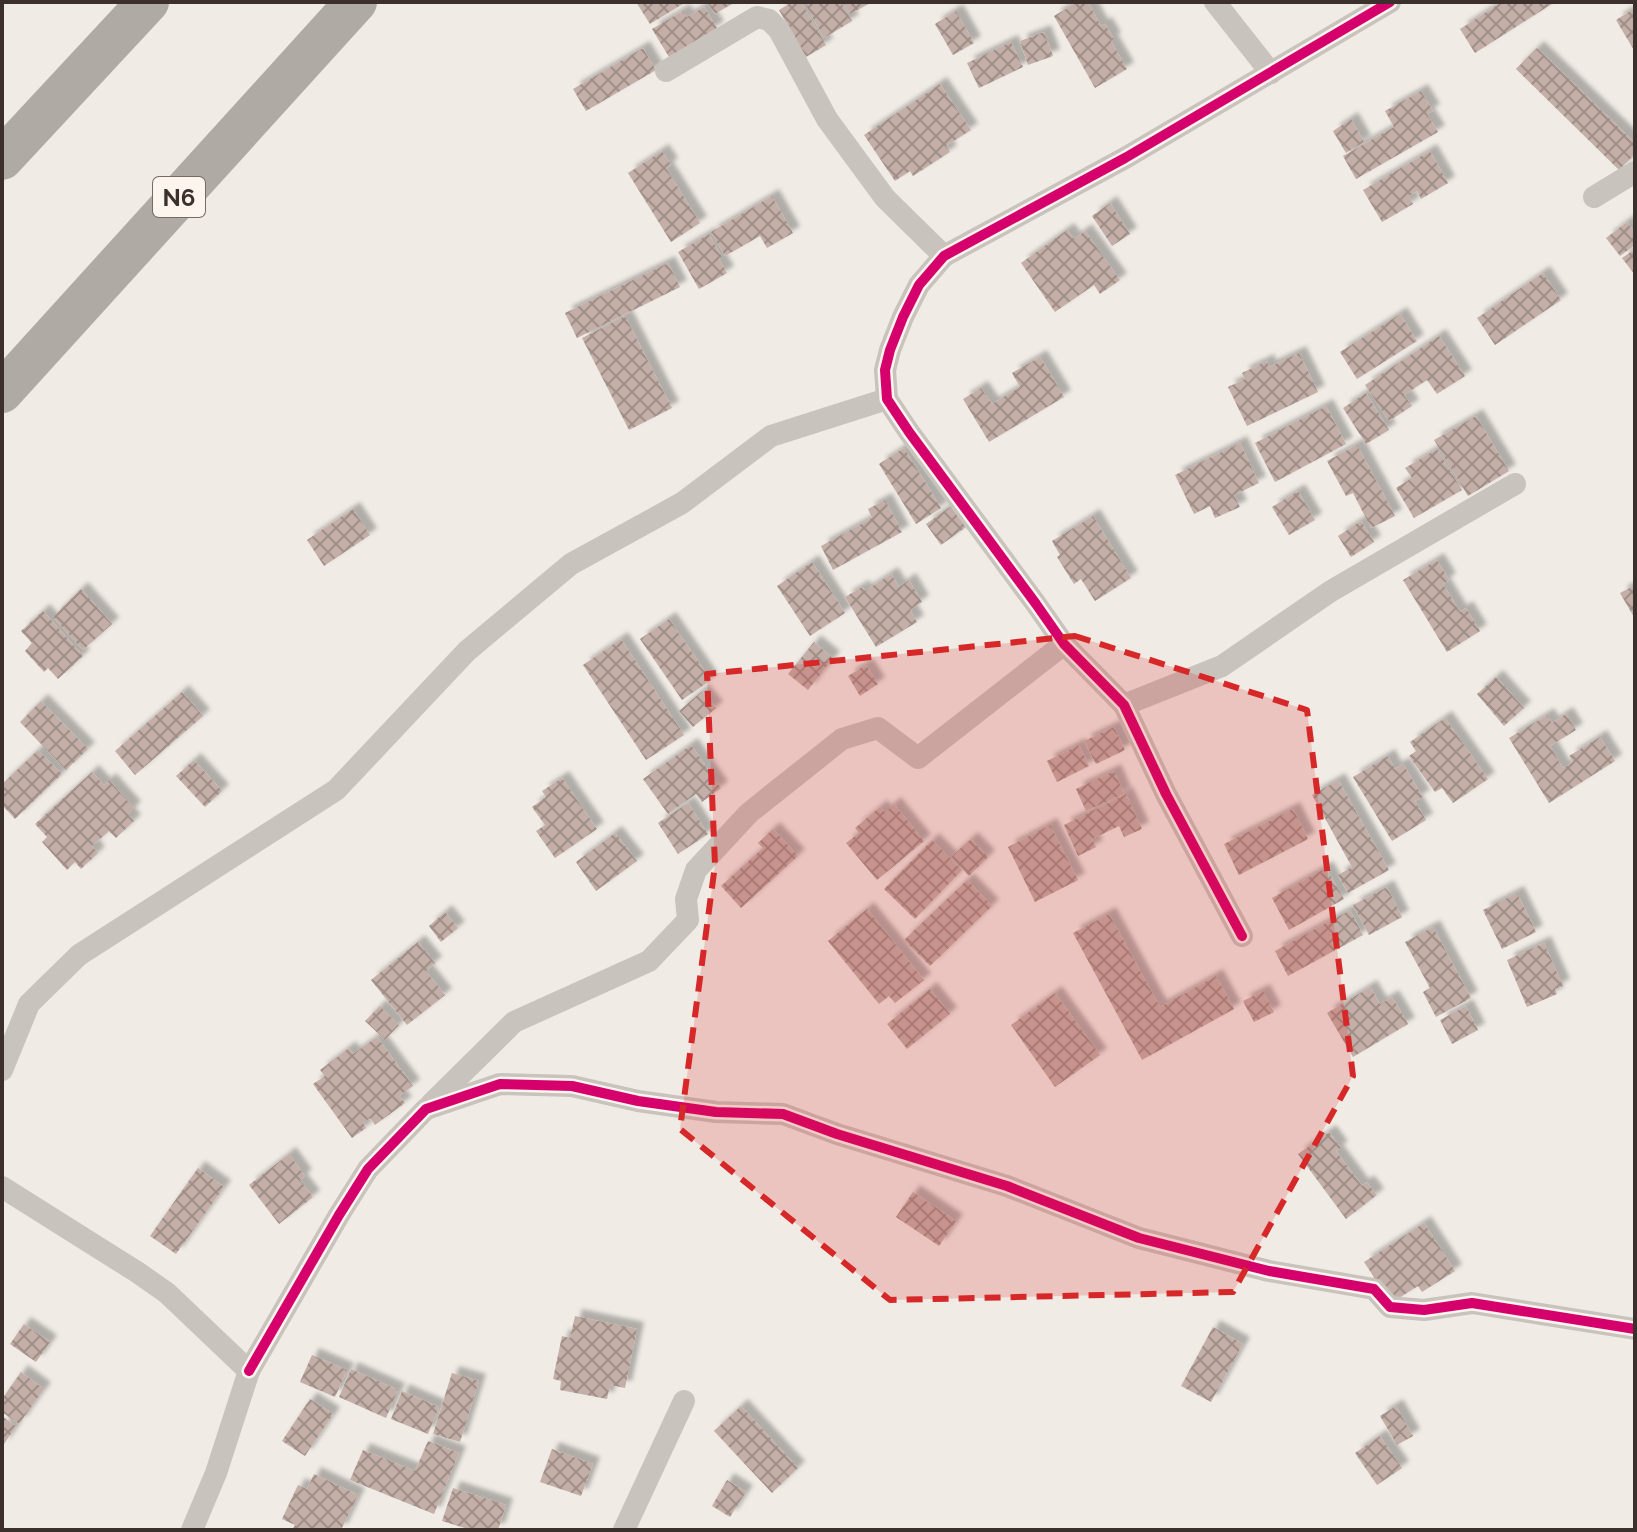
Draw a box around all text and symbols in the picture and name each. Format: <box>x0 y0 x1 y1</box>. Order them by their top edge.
road number: N6 <box>153 177 205 217</box>

